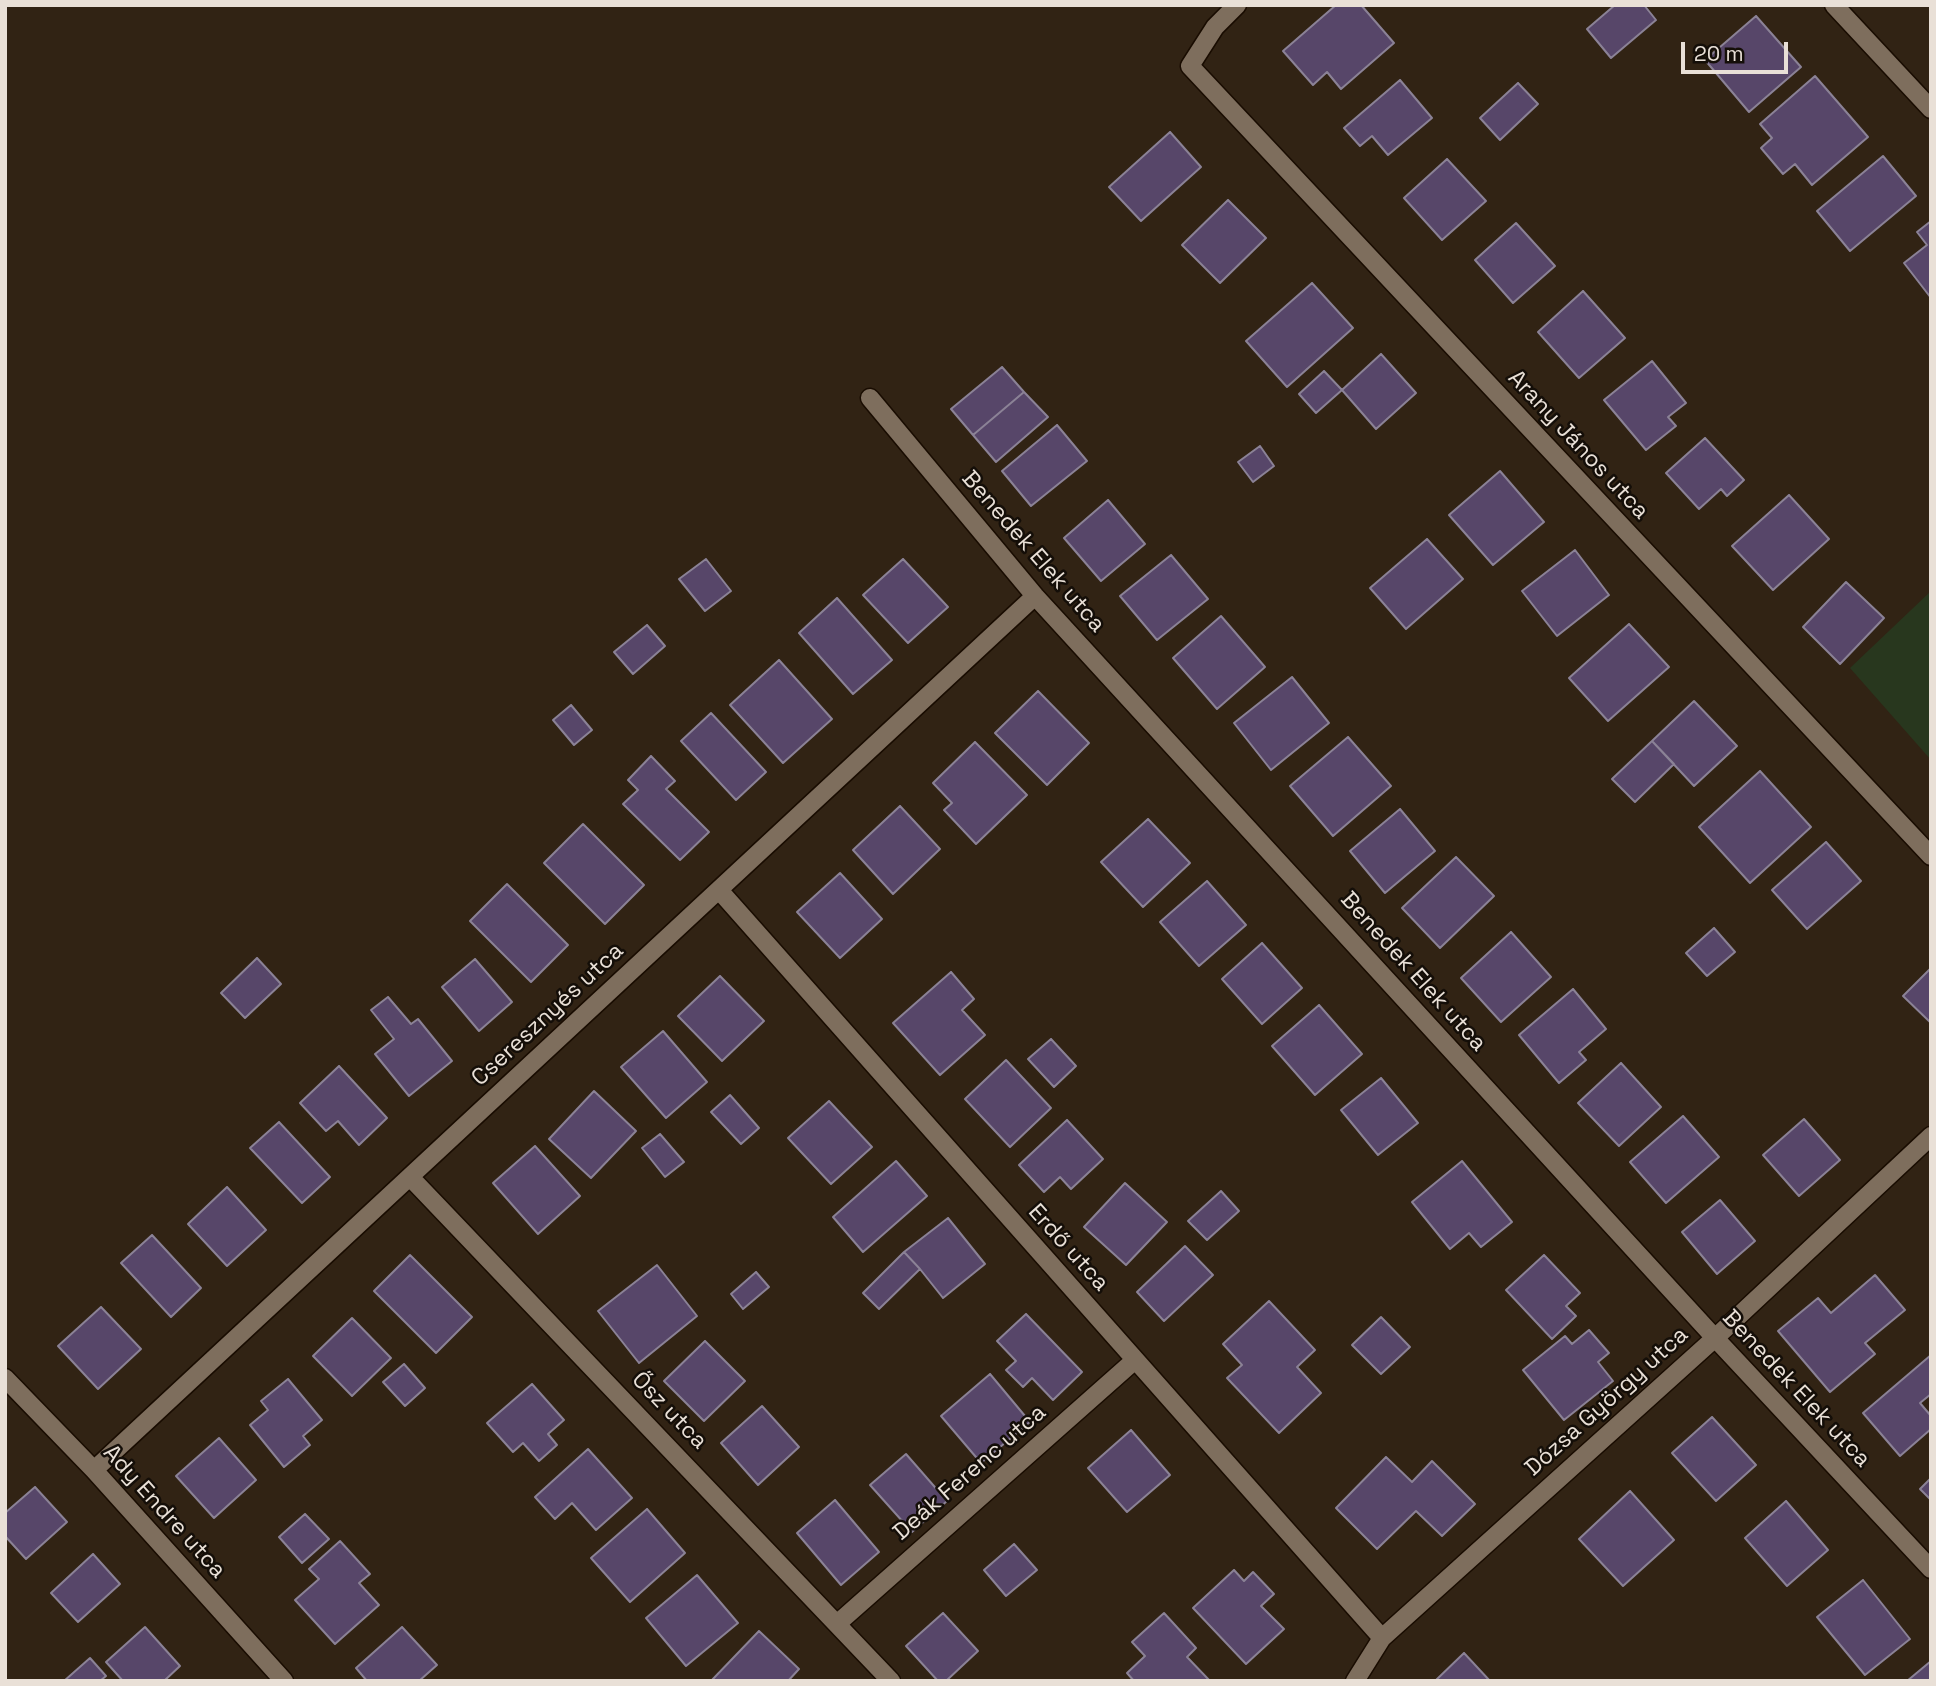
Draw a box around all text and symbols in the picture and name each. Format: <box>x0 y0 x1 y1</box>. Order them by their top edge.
scale bar <box>1684 28 1791 72</box>
text: 20 m <box>1694 40 1744 67</box>
street label: Arany János utca <box>1502 365 1654 525</box>
street label: Benedek Elek utca <box>955 466 1111 638</box>
street label: Benedek Elek utca <box>1334 887 1492 1057</box>
street label: Cseresznyés utca <box>466 938 630 1092</box>
street label: Erdő utca <box>1022 1199 1114 1297</box>
street label: Benedek Elek utca <box>1716 1305 1876 1473</box>
street label: Dózsa György utca <box>1520 1322 1694 1482</box>
street label: Ősz utca <box>626 1367 712 1455</box>
street label: Deák Ferenc utca <box>888 1399 1052 1547</box>
street label: Ady Endre utca <box>97 1440 231 1584</box>

